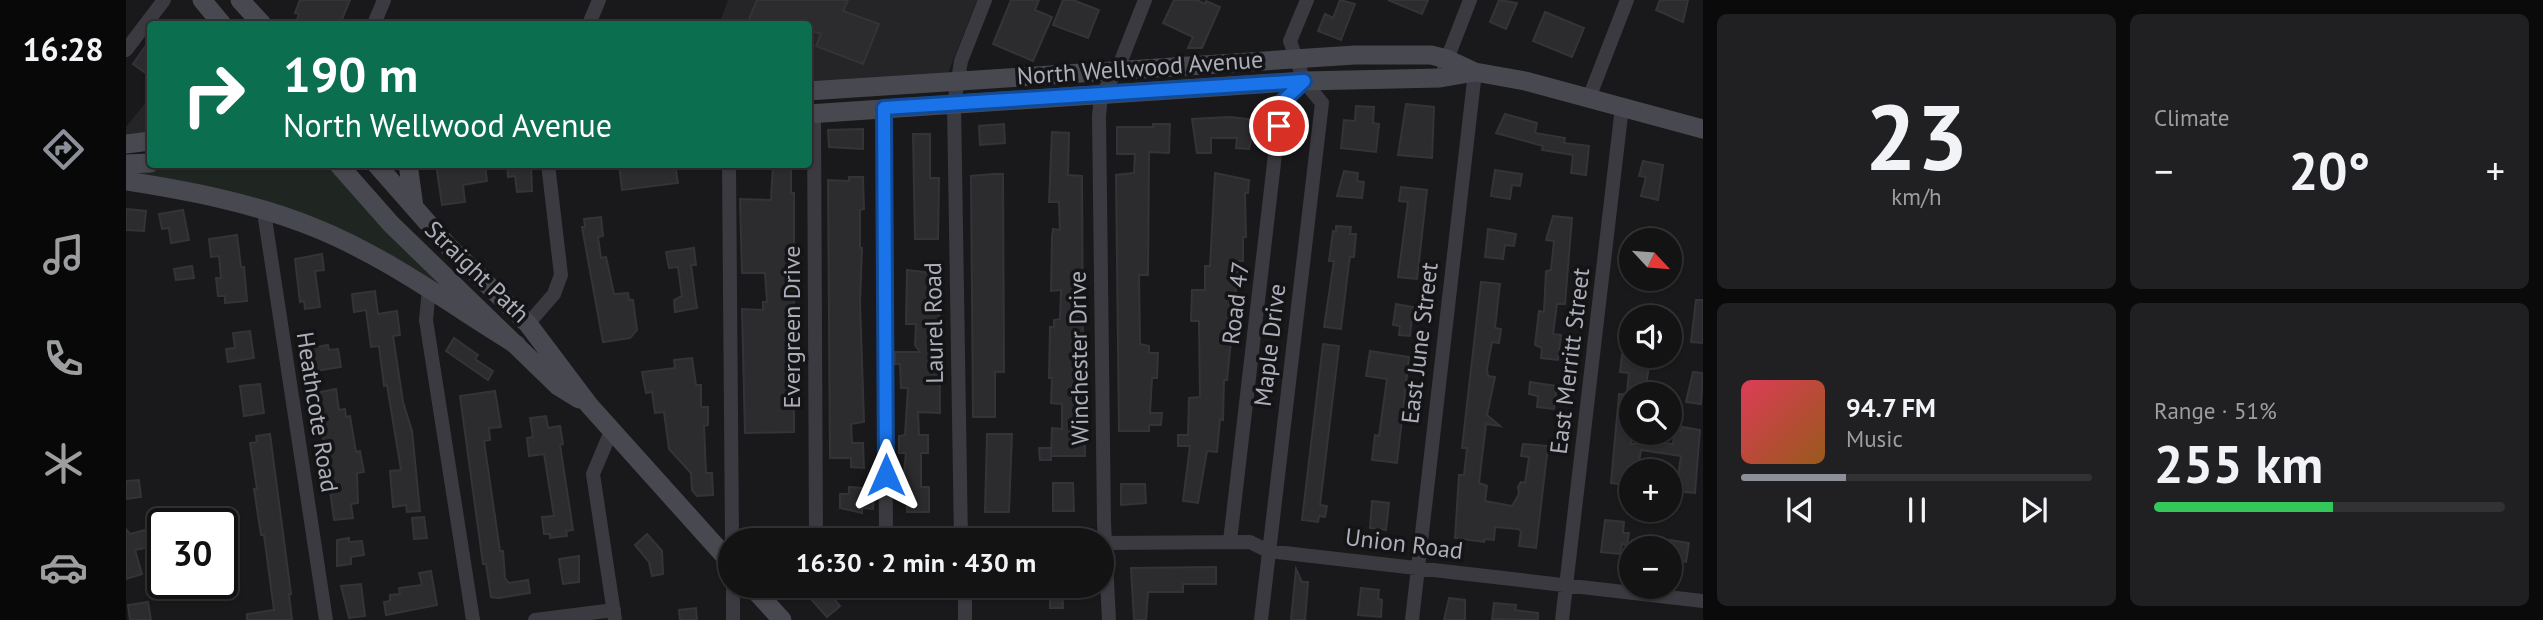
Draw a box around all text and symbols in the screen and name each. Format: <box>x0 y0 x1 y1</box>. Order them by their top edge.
text: 16:28 <box>22 28 104 70</box>
text: 190 m <box>283 42 418 106</box>
street label: North Wellwood Avenue <box>1016 43 1264 92</box>
icon: right <box>168 49 259 140</box>
text: 23 <box>1865 77 1968 195</box>
pin <box>1249 96 1309 156</box>
text: Climate <box>2154 103 2229 132</box>
text: North Wellwood Avenue <box>283 104 612 146</box>
icon: arrive <box>1260 107 1298 145</box>
icon: directions <box>39 125 88 174</box>
text: 20° <box>2289 137 2370 204</box>
text: − <box>2154 146 2173 195</box>
text: + <box>2486 146 2505 195</box>
text: km/h <box>1891 182 1942 211</box>
street label: Straight Path <box>418 214 536 329</box>
north arrow <box>1619 228 1682 290</box>
map controls <box>1619 228 1682 599</box>
icon: music <box>39 230 88 279</box>
street label: Evergreen Drive <box>776 245 807 409</box>
street label: Road 47 <box>1215 260 1256 346</box>
street label: East June Street <box>1394 260 1445 425</box>
street label: Laurel Road <box>917 262 950 384</box>
street label: East Merritt Street <box>1543 266 1596 456</box>
street label: Winchester Drive <box>1061 271 1096 445</box>
street label: Maple Drive <box>1247 282 1292 408</box>
button: sound <box>1619 305 1682 368</box>
street label: Heathcote Road <box>290 330 345 494</box>
icon: phone <box>39 334 88 383</box>
button: search <box>1619 382 1682 445</box>
text: 94.7 FM <box>1846 391 1936 424</box>
text: Range · 51% <box>2154 396 2277 425</box>
text: Music <box>1846 424 1903 453</box>
text: 255 km <box>2154 430 2323 497</box>
position arrow <box>849 438 923 512</box>
icon: climate <box>39 439 88 488</box>
button: + <box>1619 459 1682 522</box>
icon: previous <box>1781 491 1819 529</box>
icon: pause <box>1898 491 1936 529</box>
icon: next <box>2015 491 2053 529</box>
speed limit sign: 30 <box>147 508 238 599</box>
street label: Union Road <box>1343 521 1465 566</box>
button: − <box>1619 536 1682 599</box>
icon: car <box>39 543 88 592</box>
text: 16:30 · 2 min · 430 m <box>796 546 1036 579</box>

